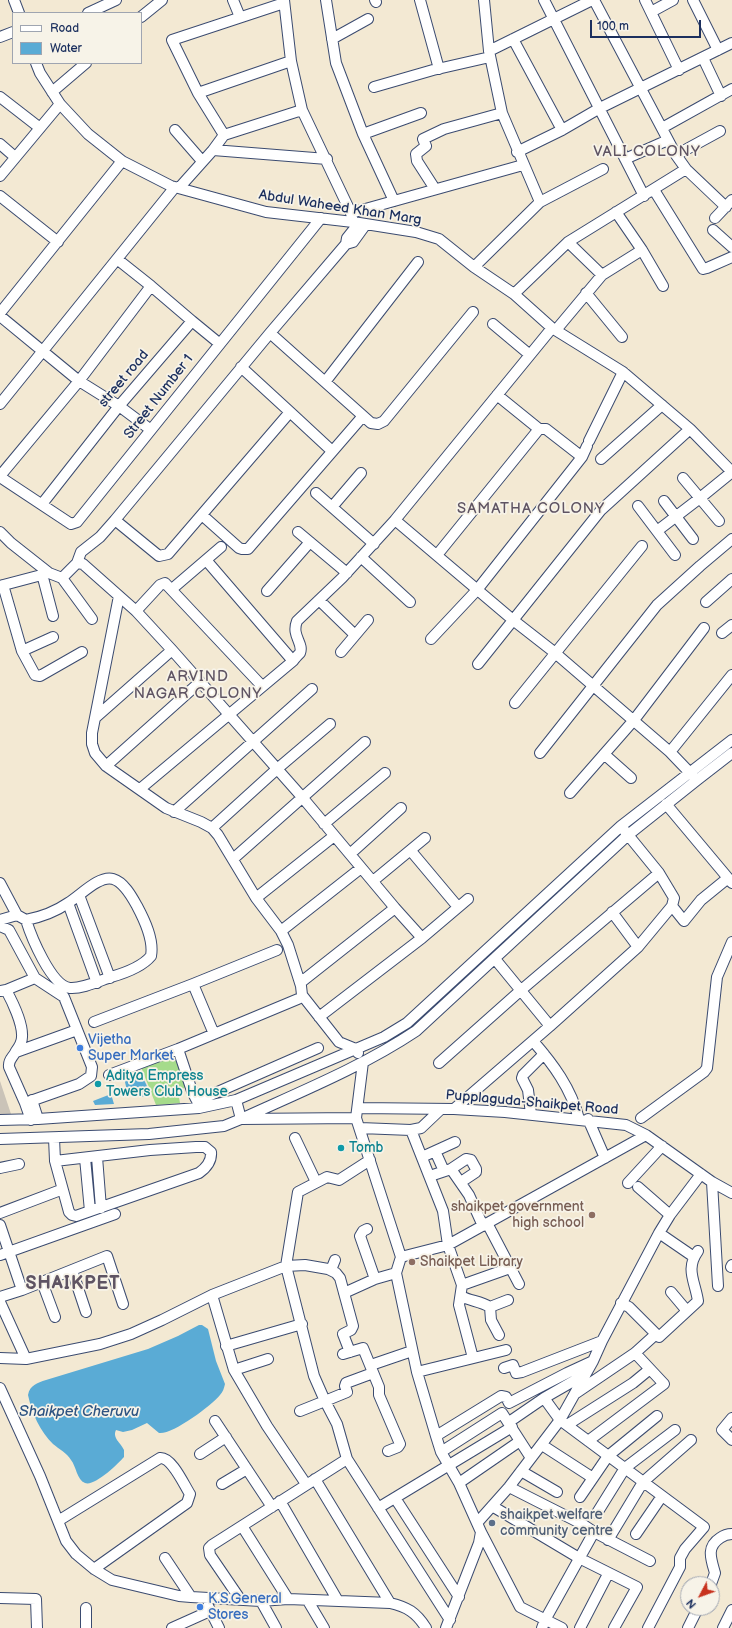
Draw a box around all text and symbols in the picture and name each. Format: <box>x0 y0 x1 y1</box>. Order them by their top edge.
legend <box>12 12 142 64</box>
scale bar <box>592 12 703 38</box>
text: 100 m <box>597 19 629 34</box>
text: Road <box>50 21 79 36</box>
text: Water <box>50 41 82 56</box>
district label: VALI COLONY <box>593 143 701 161</box>
street label: Abdul Waheed Khan Marg <box>257 187 423 229</box>
street label: street road <box>95 347 153 411</box>
street label: Street Number 1 <box>121 351 197 443</box>
district label: SAMATHA COLONY <box>457 500 605 518</box>
district label: ARVIND NAGAR COLONY <box>134 668 262 703</box>
place label: Vijetha Super Market <box>88 1032 174 1064</box>
marker: Vijetha Super Market <box>75 1043 85 1053</box>
place label: Aditya Empress Towers Club House <box>106 1068 228 1100</box>
marker: Aditya Empress Towers Club House <box>93 1079 103 1089</box>
street label: Pupplaguda-Shaikpet Road <box>445 1087 619 1119</box>
place label: Tomb <box>349 1140 383 1156</box>
marker: Tomb <box>336 1143 346 1153</box>
place label: shaikpet government high school <box>451 1199 584 1232</box>
marker: shaikpet government high school <box>587 1210 597 1220</box>
place label: Shaikpet Library <box>420 1254 523 1270</box>
marker: Shaikpet Library <box>407 1257 417 1267</box>
district label: SHAIKPET <box>26 1273 120 1295</box>
water label: Shaikpet Cheruvu <box>19 1403 139 1421</box>
place label: shaikpet welfare community centre <box>500 1507 613 1540</box>
marker: shaikpet welfare community centre <box>487 1518 497 1528</box>
north arrow <box>680 1576 720 1616</box>
place label: K.S.General Stores <box>208 1591 282 1624</box>
text: N <box>684 1596 699 1611</box>
marker: K.S.General Stores <box>195 1602 205 1612</box>

